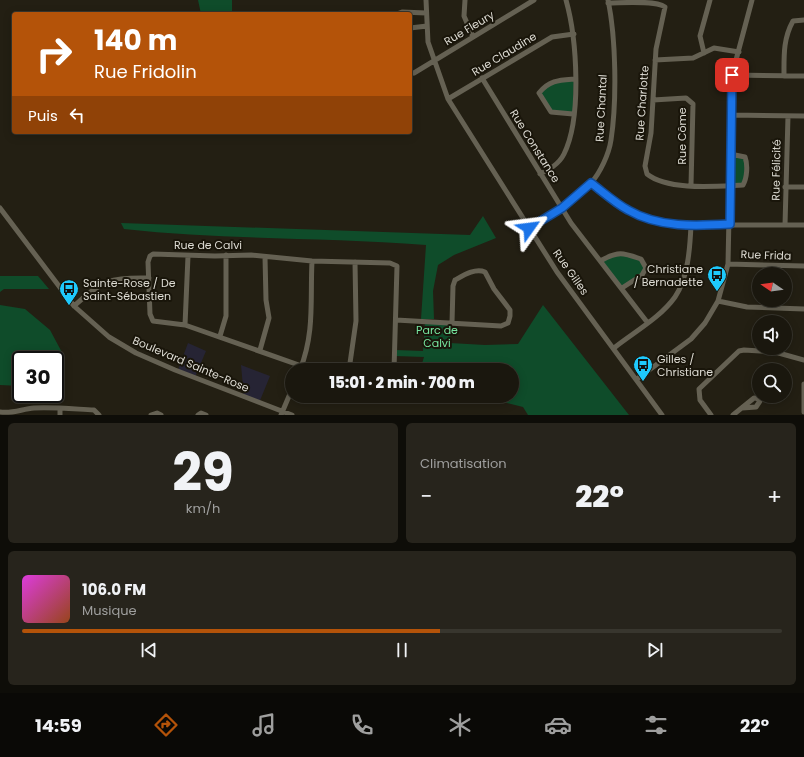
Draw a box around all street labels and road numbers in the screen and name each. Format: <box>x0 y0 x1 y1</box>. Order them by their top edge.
street label: Rue Fleury <box>441 6 498 49</box>
street label: Rue Claudine <box>469 28 540 80</box>
street label: Rue Charlotte <box>631 65 653 141</box>
street label: Rue Chantal <box>591 74 611 142</box>
street label: Rue Constance <box>506 106 564 186</box>
street label: Rue Côme <box>674 107 690 165</box>
street label: Rue Félicité <box>767 139 785 201</box>
street label: Rue de Calvi <box>174 237 242 253</box>
street label: Rue Gilles <box>549 246 593 298</box>
street label: Rue Frida <box>740 246 792 264</box>
street label: Boulevard Sainte-Rose <box>130 332 252 396</box>

